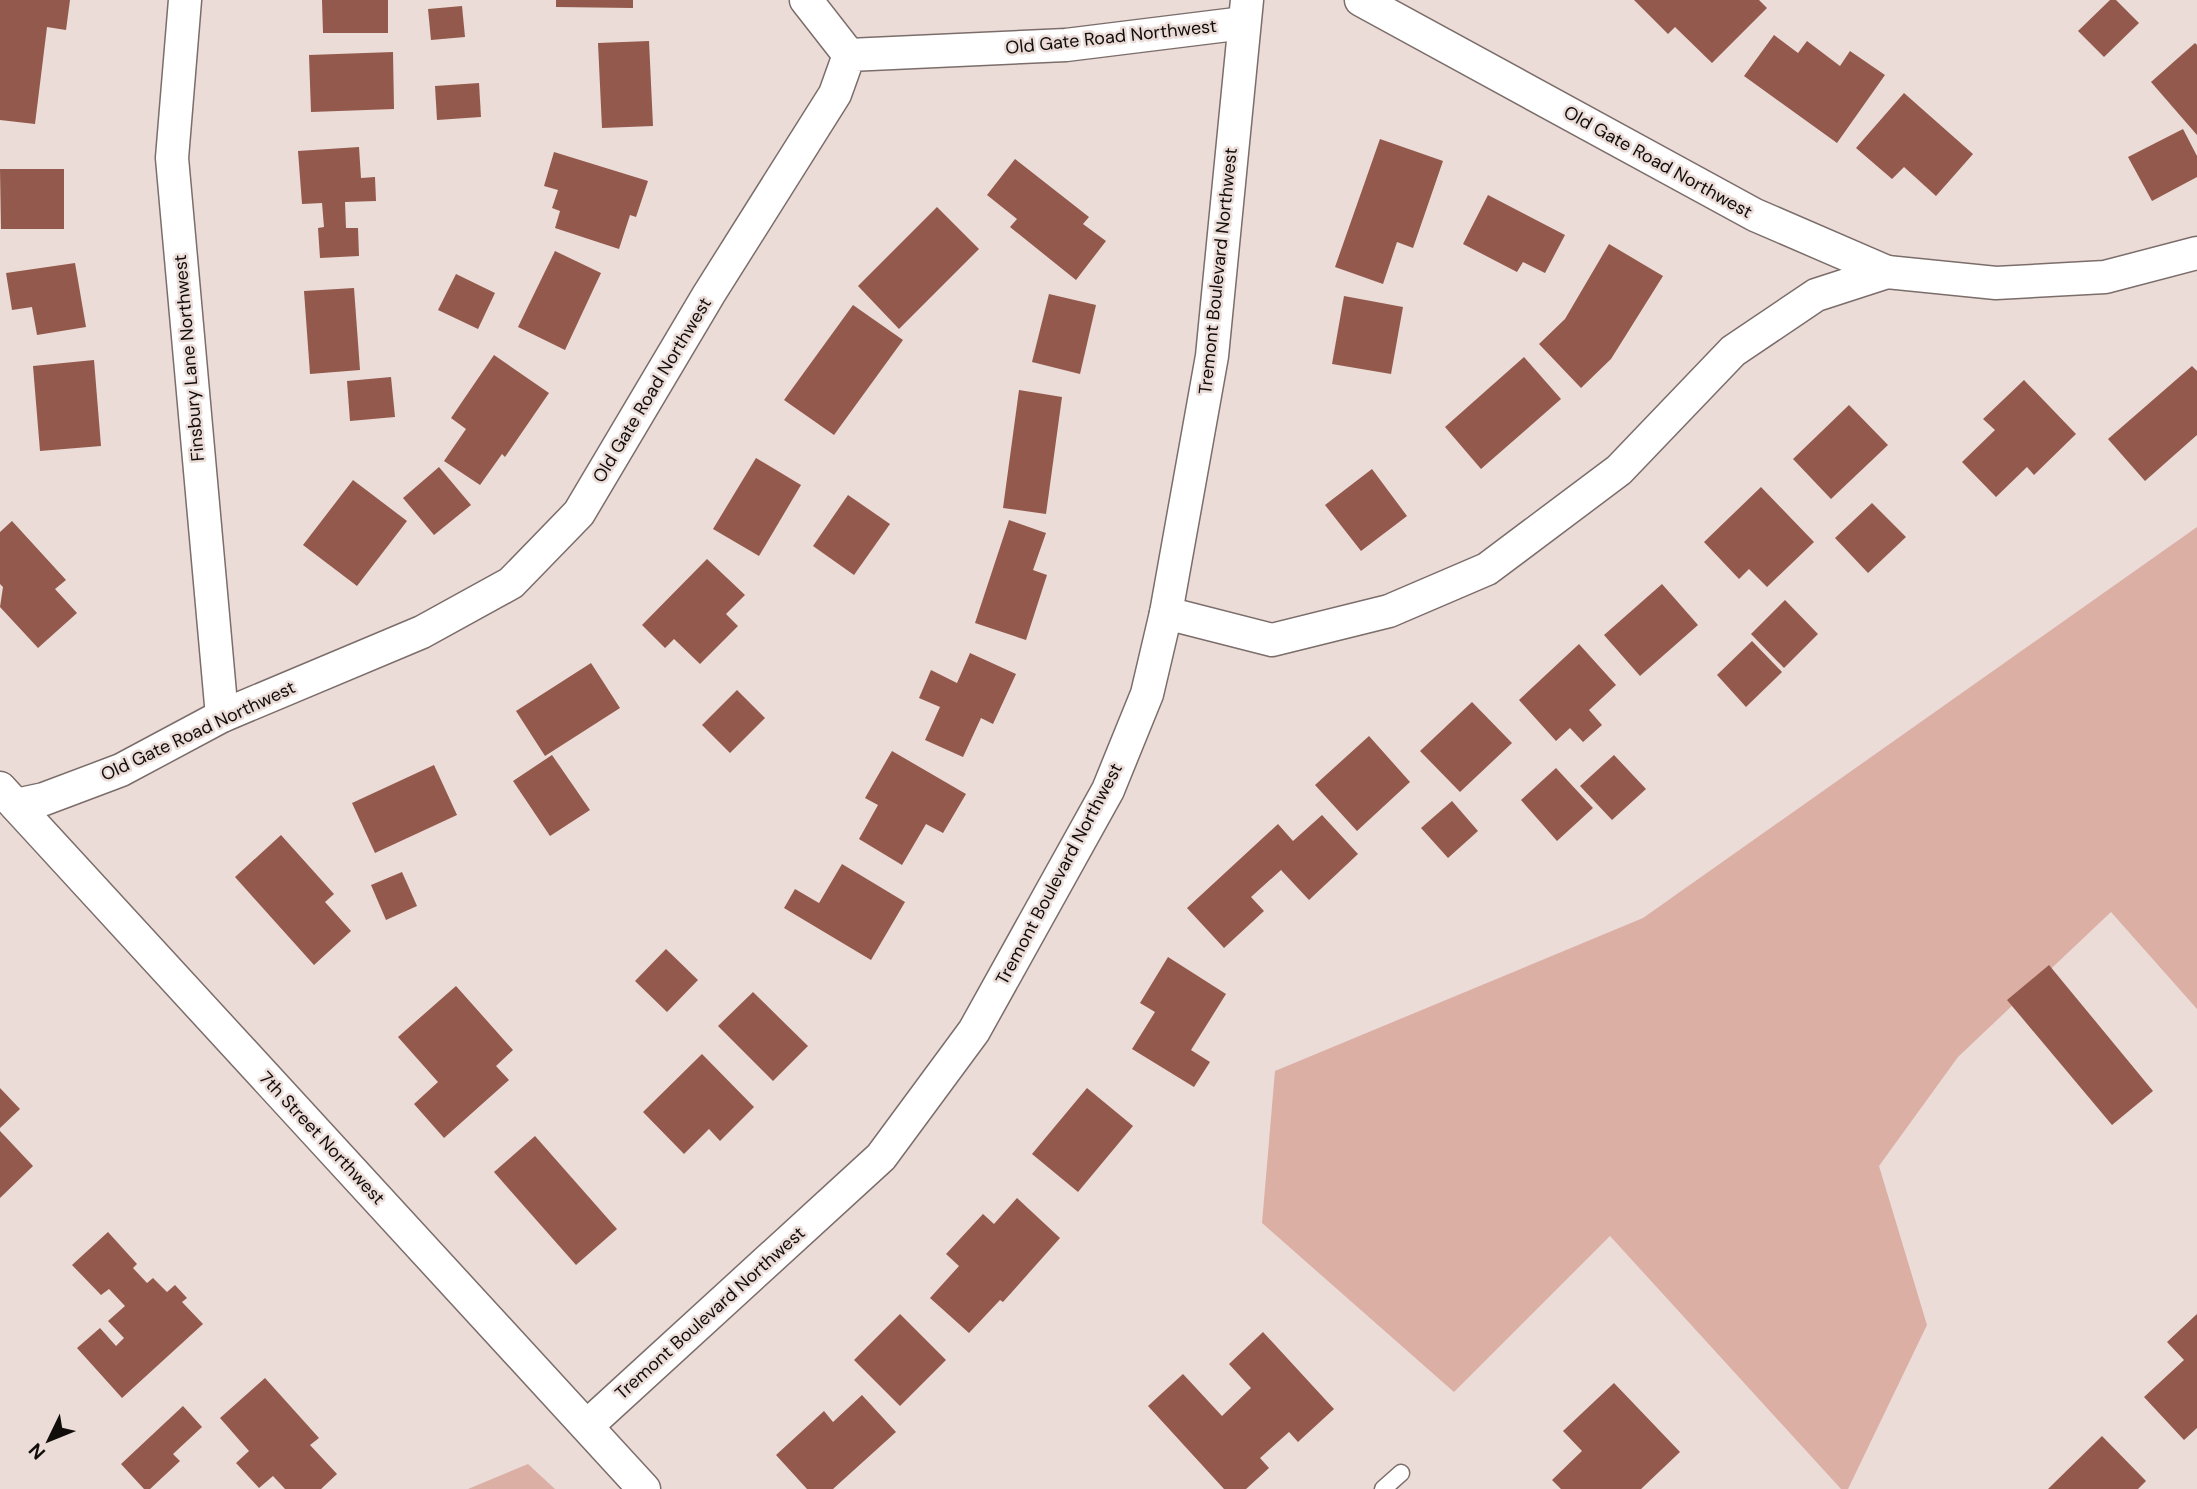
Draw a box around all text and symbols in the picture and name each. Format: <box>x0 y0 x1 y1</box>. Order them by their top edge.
street label: Old Gate Road Northwest <box>1004 14 1218 60</box>
street label: Old Gate Road Northwest <box>1559 100 1757 224</box>
street label: Tremont Boulevard Northwest <box>1193 146 1243 396</box>
street label: Finsbury Lane Northwest <box>168 254 210 462</box>
street label: Old Gate Road Northwest <box>587 293 717 487</box>
street label: Old Gate Road Northwest <box>97 675 299 787</box>
street label: Tremont Boulevard Northwest <box>990 759 1128 989</box>
street label: 7th Street Northwest <box>254 1066 390 1210</box>
street label: Tremont Boulevard Northwest <box>610 1221 810 1405</box>
north arrow <box>14 1405 84 1475</box>
text: N <box>23 1438 51 1465</box>

